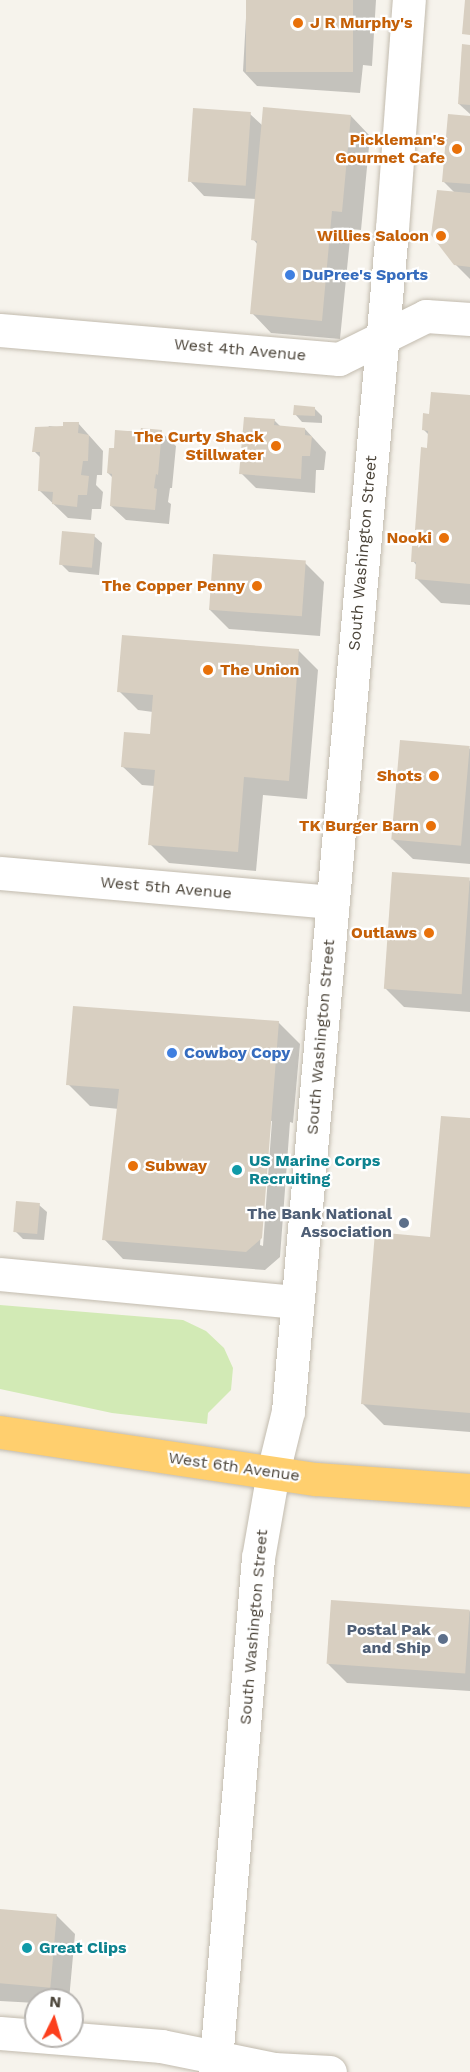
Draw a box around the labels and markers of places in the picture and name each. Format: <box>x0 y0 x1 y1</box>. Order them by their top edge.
place label: J R Murphy's <box>310 13 412 33</box>
marker: J R Murphy's <box>291 16 305 30</box>
place label: Pickleman's Gourmet Cafe <box>335 130 445 168</box>
marker: Pickleman's Gourmet Cafe <box>450 142 464 156</box>
place label: Willies Saloon <box>317 226 429 246</box>
marker: Willies Saloon <box>434 229 448 243</box>
place label: DuPree's Sports <box>302 265 428 285</box>
marker: DuPree's Sports <box>283 268 297 282</box>
place label: The Curty Shack Stillwater <box>133 427 264 465</box>
marker: The Curty Shack Stillwater <box>269 439 283 453</box>
place label: Nooki <box>386 528 432 548</box>
marker: Nooki <box>437 531 451 545</box>
place label: The Copper Penny <box>101 576 245 596</box>
marker: The Copper Penny <box>250 579 264 593</box>
place label: The Union <box>220 660 299 680</box>
marker: The Union <box>201 663 215 677</box>
place label: Shots <box>377 766 422 786</box>
marker: Shots <box>427 769 441 783</box>
place label: TK Burger Barn <box>299 816 419 836</box>
marker: TK Burger Barn <box>424 819 438 833</box>
place label: Outlaws <box>351 923 417 943</box>
marker: Outlaws <box>422 926 436 940</box>
place label: Cowboy Copy <box>184 1043 291 1063</box>
marker: Cowboy Copy <box>165 1046 179 1060</box>
place label: US Marine Corps Recruiting <box>249 1151 380 1189</box>
place label: Subway <box>145 1156 207 1176</box>
marker: Subway <box>126 1159 140 1173</box>
marker: US Marine Corps Recruiting <box>230 1163 244 1177</box>
place label: The Bank National Association <box>247 1204 392 1242</box>
marker: The Bank National Association <box>397 1216 411 1230</box>
place label: Postal Pak and Ship <box>346 1620 431 1658</box>
marker: Postal Pak and Ship <box>436 1632 450 1646</box>
place label: Great Clips <box>39 1938 126 1958</box>
marker: Great Clips <box>20 1941 34 1955</box>

